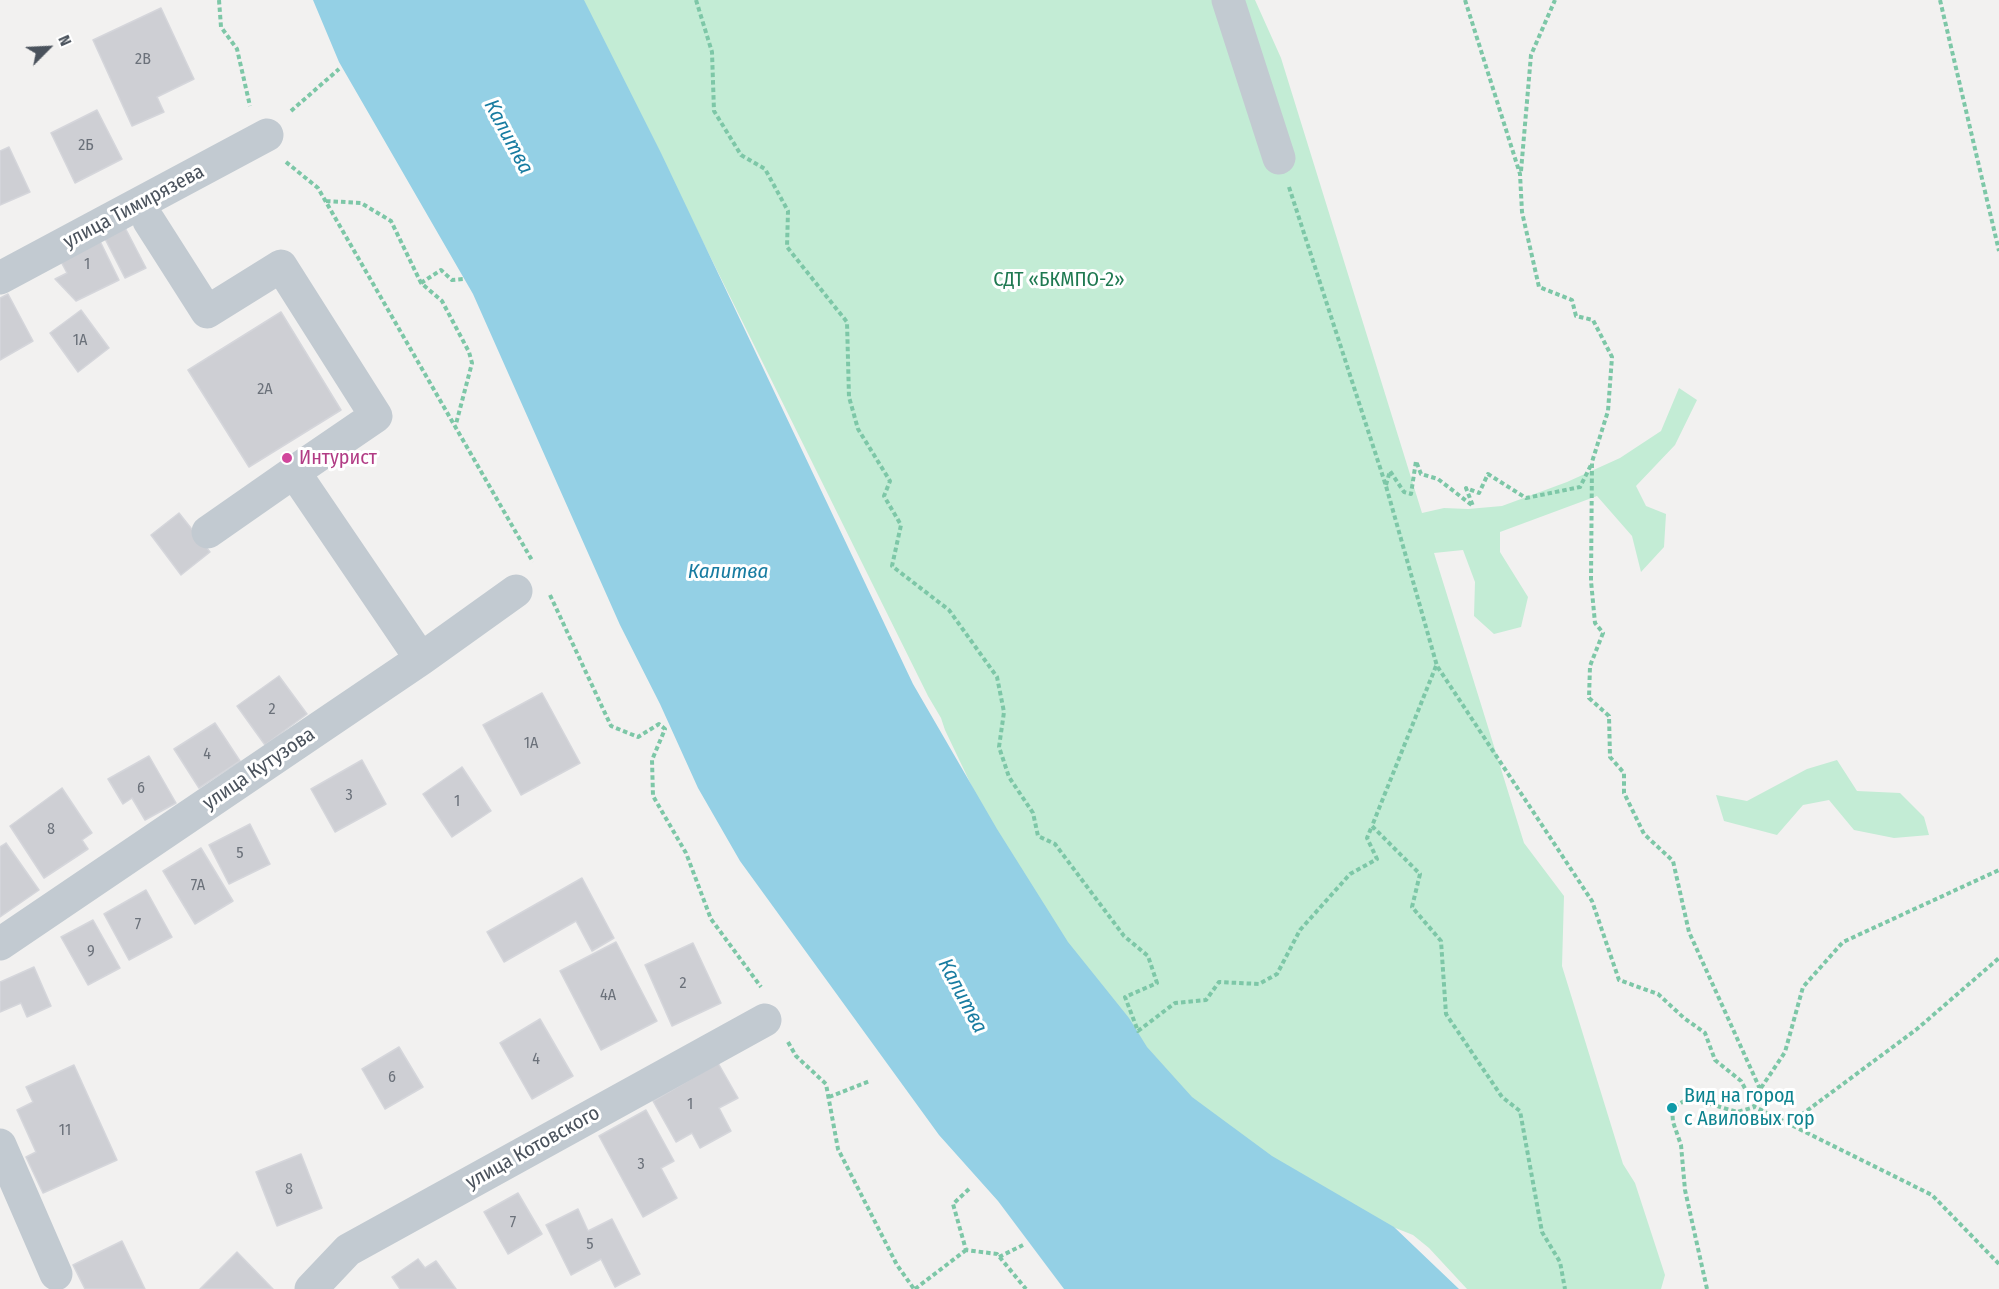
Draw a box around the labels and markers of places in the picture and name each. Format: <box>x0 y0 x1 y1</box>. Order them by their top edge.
place label: Интурист <box>299 446 377 470</box>
marker: Интурист <box>280 451 294 465</box>
place label: Вид на город с Авиловых гор <box>1684 1084 1815 1131</box>
marker: Вид на город с Авиловых гор <box>1665 1101 1679 1115</box>

